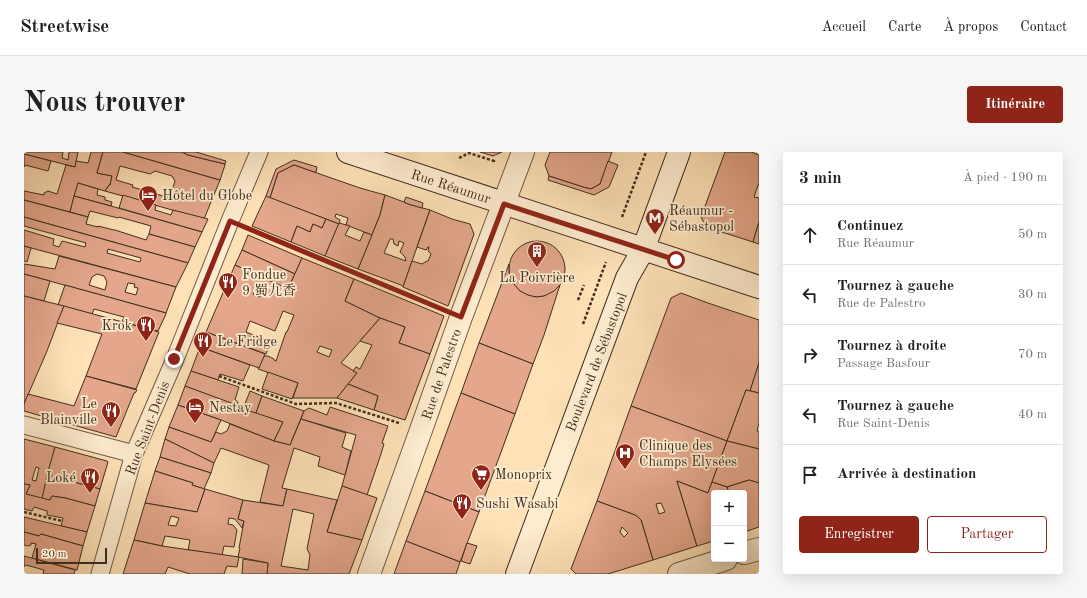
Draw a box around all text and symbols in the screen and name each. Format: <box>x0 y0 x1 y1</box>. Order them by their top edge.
text: Streetwise <box>20 18 109 37</box>
text: Accueil <box>822 20 866 34</box>
text: Carte <box>888 20 921 34</box>
text: À propos <box>943 20 998 34</box>
text: Contact <box>1020 20 1067 34</box>
button: Itinéraire <box>967 86 1063 123</box>
text: Nous trouver <box>24 90 185 118</box>
street label: Rue Réaumur <box>409 167 493 207</box>
text: 3 min <box>799 170 842 187</box>
text: À pied · 190 m <box>963 171 1047 184</box>
hotel icon: Hôtel du Globe <box>137 184 159 212</box>
place label: Hôtel du Globe <box>162 189 252 203</box>
place label: Réaumur - Sébastopol <box>669 204 734 234</box>
metro station icon: Réaumur - Sébastopol <box>644 207 666 235</box>
text: Continuez <box>837 219 903 234</box>
icon: ahead <box>799 224 821 246</box>
text: 50 m <box>1018 228 1047 241</box>
text: Rue Réaumur <box>837 237 914 250</box>
building icon: La Poivrière <box>526 240 548 268</box>
route start <box>667 251 685 269</box>
place label: Fondue 9 蜀九香 <box>242 268 296 298</box>
restaurant icon: Fondue 9 蜀九香 <box>217 271 239 299</box>
place label: La Poivrière <box>499 271 575 285</box>
text: Tournez à gauche <box>837 279 954 294</box>
icon: left <box>799 284 821 306</box>
text: 30 m <box>1018 288 1047 301</box>
street label: Boulevard de Sébastopol <box>564 291 630 434</box>
text: Rue de Palestro <box>837 297 925 310</box>
restaurant icon: Krok <box>135 314 157 342</box>
place label: Krok <box>101 319 132 333</box>
street label: Rue de Palestro <box>420 327 464 422</box>
restaurant icon: Le Fridge <box>192 330 214 358</box>
place label: Le Fridge <box>217 335 277 349</box>
text: Tournez à droite <box>837 339 947 354</box>
icon: right <box>799 344 821 366</box>
text: 70 m <box>1018 348 1047 361</box>
route end <box>165 350 183 368</box>
text: Passage Basfour <box>837 357 930 370</box>
street label: Rue Saint-Denis <box>124 379 172 477</box>
hotel icon: Nestay <box>184 396 206 424</box>
place label: Le Blainville <box>40 397 97 427</box>
text: Tournez à gauche <box>837 399 954 414</box>
restaurant icon: Le Blainville <box>100 400 122 428</box>
place label: Nestay <box>209 401 252 415</box>
icon: left <box>799 404 821 426</box>
text: 40 m <box>1018 408 1047 421</box>
text: Rue Saint-Denis <box>837 417 930 430</box>
place label: Clinique des Champs Elysées <box>639 439 737 469</box>
hospital icon: Clinique des Champs Elysées <box>614 442 636 470</box>
supermarket icon: Monoprix <box>470 463 492 491</box>
icon: arrive <box>799 464 821 486</box>
restaurant icon: Loké <box>79 466 101 494</box>
text: Arrivée à destination <box>837 467 976 482</box>
place label: Monoprix <box>495 468 552 482</box>
place label: Loké <box>46 471 76 485</box>
map controls <box>711 490 747 562</box>
button: + <box>711 490 747 526</box>
restaurant icon: Sushi Wasabi <box>451 492 473 520</box>
place label: Sushi Wasabi <box>476 497 558 511</box>
button: Enregistrer <box>799 516 919 553</box>
button: Partager <box>927 516 1047 553</box>
button: − <box>711 526 747 562</box>
scale bar <box>36 546 107 565</box>
text: 20 m <box>42 549 67 560</box>

